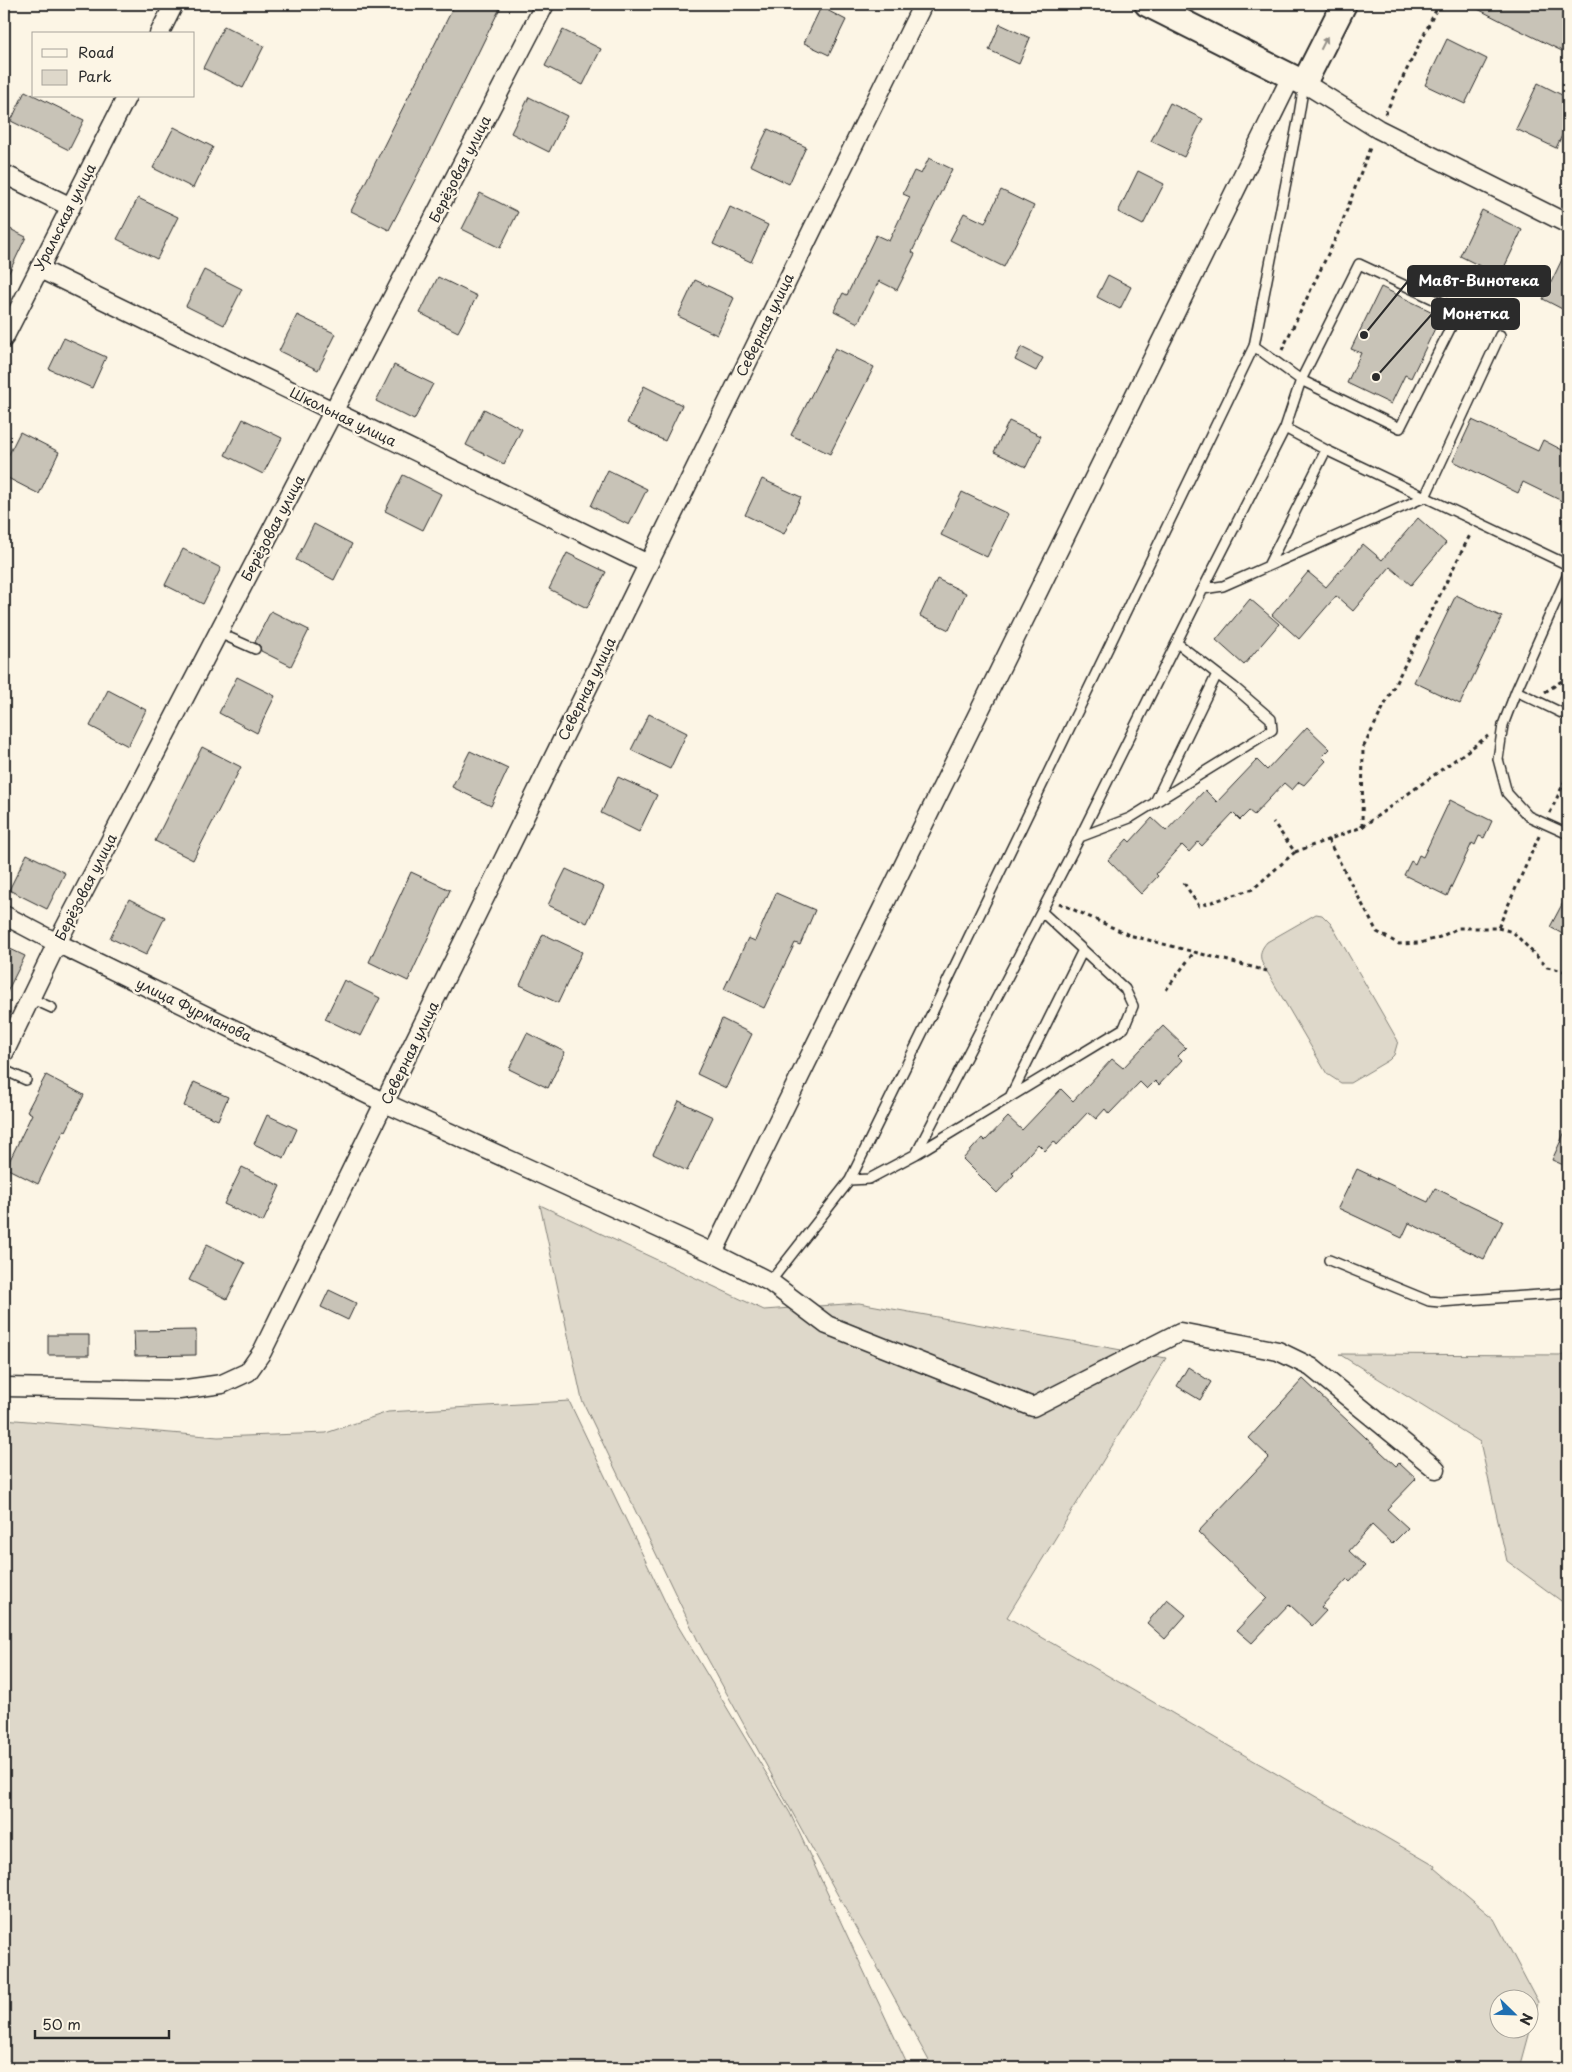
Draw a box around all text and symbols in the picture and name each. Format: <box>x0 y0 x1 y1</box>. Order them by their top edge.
legend <box>32 32 195 98</box>
one-way arrow <box>1320 36 1328 50</box>
text: Road <box>78 40 114 63</box>
text: Park <box>78 64 112 87</box>
street label: Берёзовая улица <box>423 111 496 226</box>
street label: Уральская улица <box>28 159 101 274</box>
callout: Мавт-Винотека <box>1408 266 1550 296</box>
text: Мавт-Винотека <box>1418 268 1540 291</box>
street label: Северная улица <box>730 269 799 380</box>
callout: Монетка <box>1432 299 1519 329</box>
text: Монетка <box>1442 301 1510 324</box>
street label: Школьная улица <box>286 382 400 452</box>
street label: Берёзовая улица <box>236 471 310 585</box>
street label: Северная улица <box>552 633 621 744</box>
street label: Берёзовая улица <box>49 829 122 944</box>
street label: улица Фурманова <box>133 972 256 1047</box>
street label: Северная улица <box>375 997 444 1108</box>
north arrow <box>1490 1990 1540 2040</box>
scale bar <box>35 2007 169 2039</box>
text: N <box>1515 2010 1538 2028</box>
text: 50 m <box>42 2012 81 2035</box>

